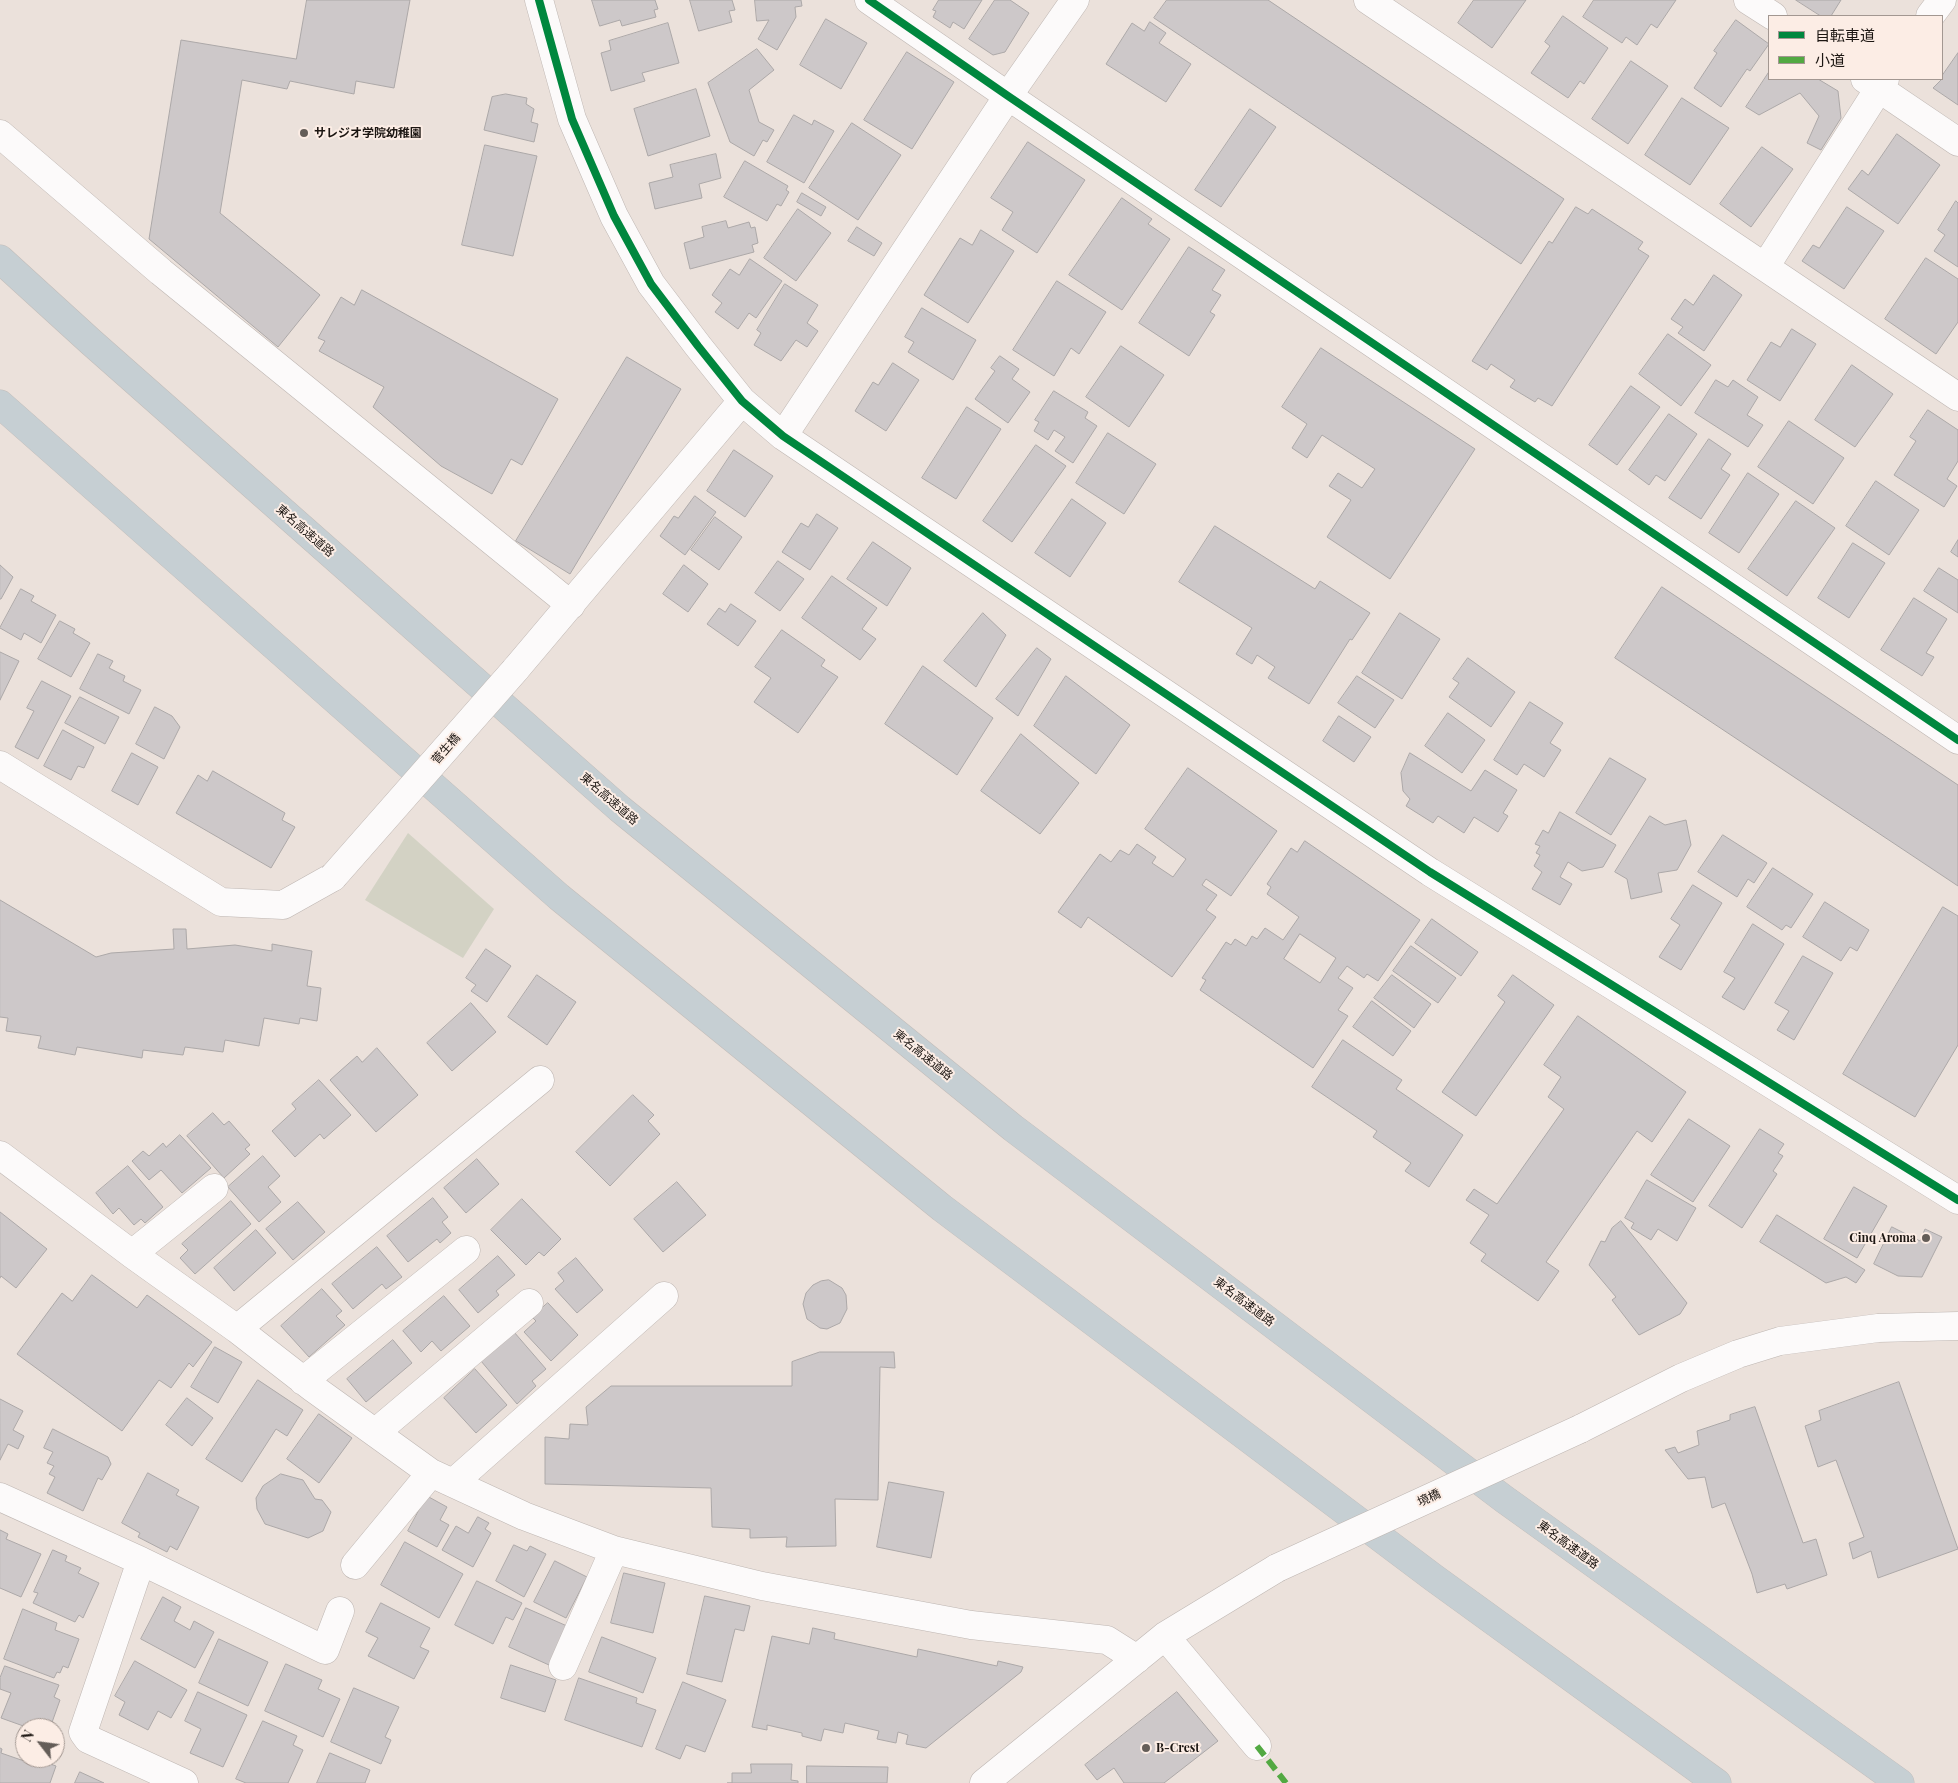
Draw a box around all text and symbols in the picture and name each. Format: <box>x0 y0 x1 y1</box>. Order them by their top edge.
legend <box>1768 15 1943 80</box>
text: 自転車道 <box>1815 25 1875 45</box>
text: 小道 <box>1815 50 1845 70</box>
place label: サレジオ学院幼稚園 <box>314 126 422 140</box>
marker: サレジオ学院幼稚園 <box>298 127 310 139</box>
street label: 東名高速道路 <box>273 502 337 560</box>
street label: 菅生橋 <box>429 731 463 767</box>
street label: 東名高速道路 <box>577 770 641 828</box>
street label: 東名高速道路 <box>890 1027 956 1083</box>
place label: Cinq Aroma <box>1849 1231 1916 1245</box>
marker: Cinq Aroma <box>1920 1232 1932 1244</box>
street label: 東名高速道路 <box>1211 1275 1277 1329</box>
street label: 境橋 <box>1415 1486 1443 1510</box>
street label: 東名高速道路 <box>1535 1518 1601 1572</box>
north arrow <box>15 1718 65 1768</box>
text: N <box>17 1727 38 1745</box>
place label: B-Crest <box>1156 1741 1200 1755</box>
marker: B-Crest <box>1140 1742 1152 1754</box>

